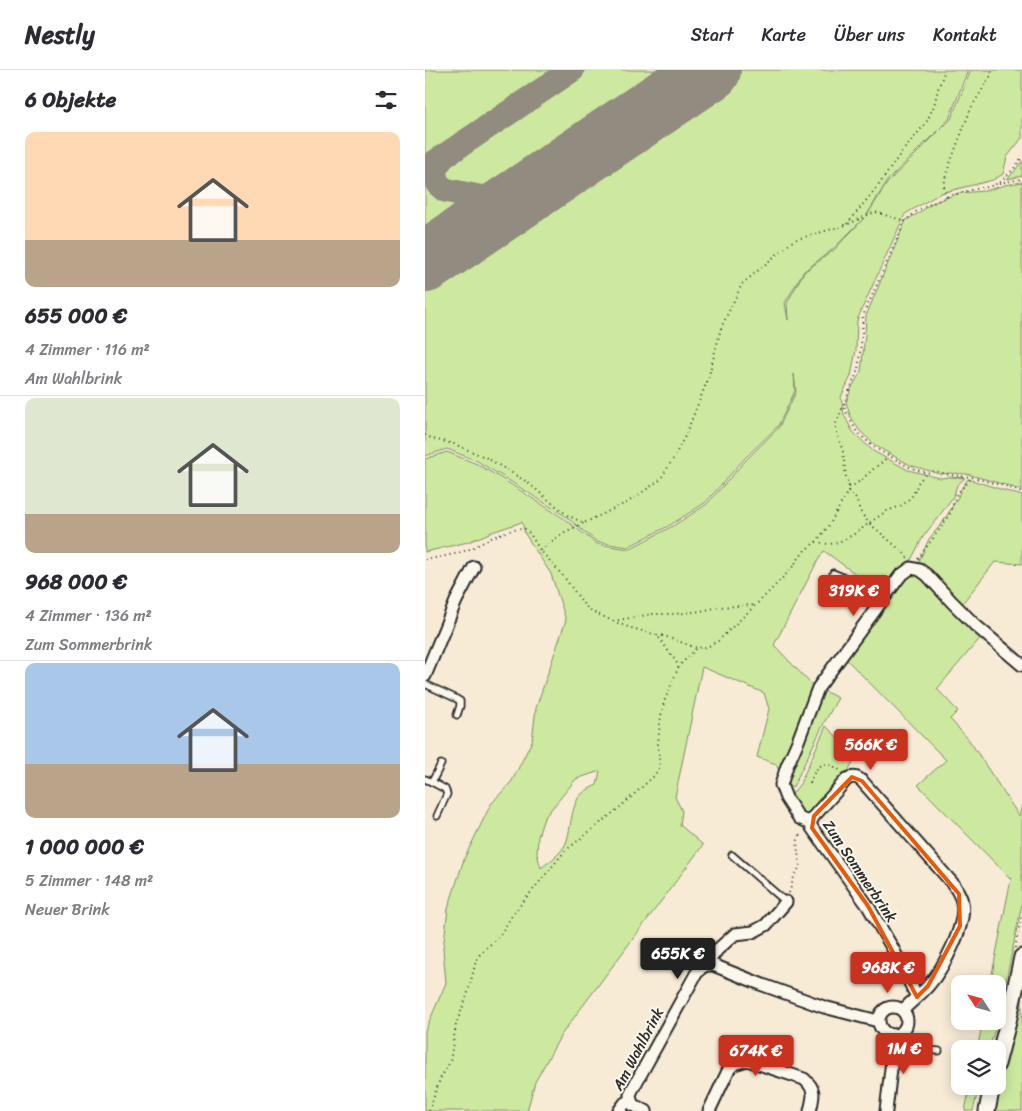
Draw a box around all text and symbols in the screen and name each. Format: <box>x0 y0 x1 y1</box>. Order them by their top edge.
text: Nestly <box>25 14 95 56</box>
text: Start <box>691 19 734 51</box>
text: Karte <box>762 19 806 51</box>
text: Über uns <box>834 19 905 51</box>
text: Kontakt <box>933 19 997 51</box>
text: 6 Objekte <box>25 81 116 119</box>
icon: filters <box>372 86 400 114</box>
icon: home <box>168 165 258 255</box>
text: 655 000 € <box>25 297 127 335</box>
text: 4 Zimmer · 116 m² <box>25 335 150 364</box>
text: Am Wahlbrink <box>25 364 122 393</box>
icon: home <box>168 430 258 520</box>
text: 968 000 € <box>25 563 127 601</box>
pin: 319K € <box>813 574 895 617</box>
text: 319K € <box>829 576 879 605</box>
text: 4 Zimmer · 136 m² <box>25 601 152 630</box>
text: Zum Sommerbrink <box>25 630 152 659</box>
icon: home <box>168 695 258 785</box>
pin: 566K € <box>830 728 912 771</box>
text: 566K € <box>845 730 897 759</box>
street label: Zum Sommerbrink <box>816 814 904 928</box>
text: 1 000 000 € <box>25 828 144 866</box>
text: 5 Zimmer · 148 m² <box>25 866 153 895</box>
text: Neuer Brink <box>25 895 110 924</box>
pin: 655K € <box>637 938 719 980</box>
text: 655K € <box>651 939 705 968</box>
pin: 968K € <box>847 952 929 994</box>
text: 968K € <box>861 953 915 982</box>
north arrow <box>951 975 1006 1030</box>
map controls <box>951 975 1006 1095</box>
street label: Am Wahlbrink <box>605 1002 671 1096</box>
pin: 1M € <box>874 1032 934 1075</box>
pin: 674K € <box>715 1034 797 1077</box>
text: 1M € <box>887 1034 921 1063</box>
text: 674K € <box>730 1036 782 1065</box>
button: layers <box>951 1040 1006 1095</box>

